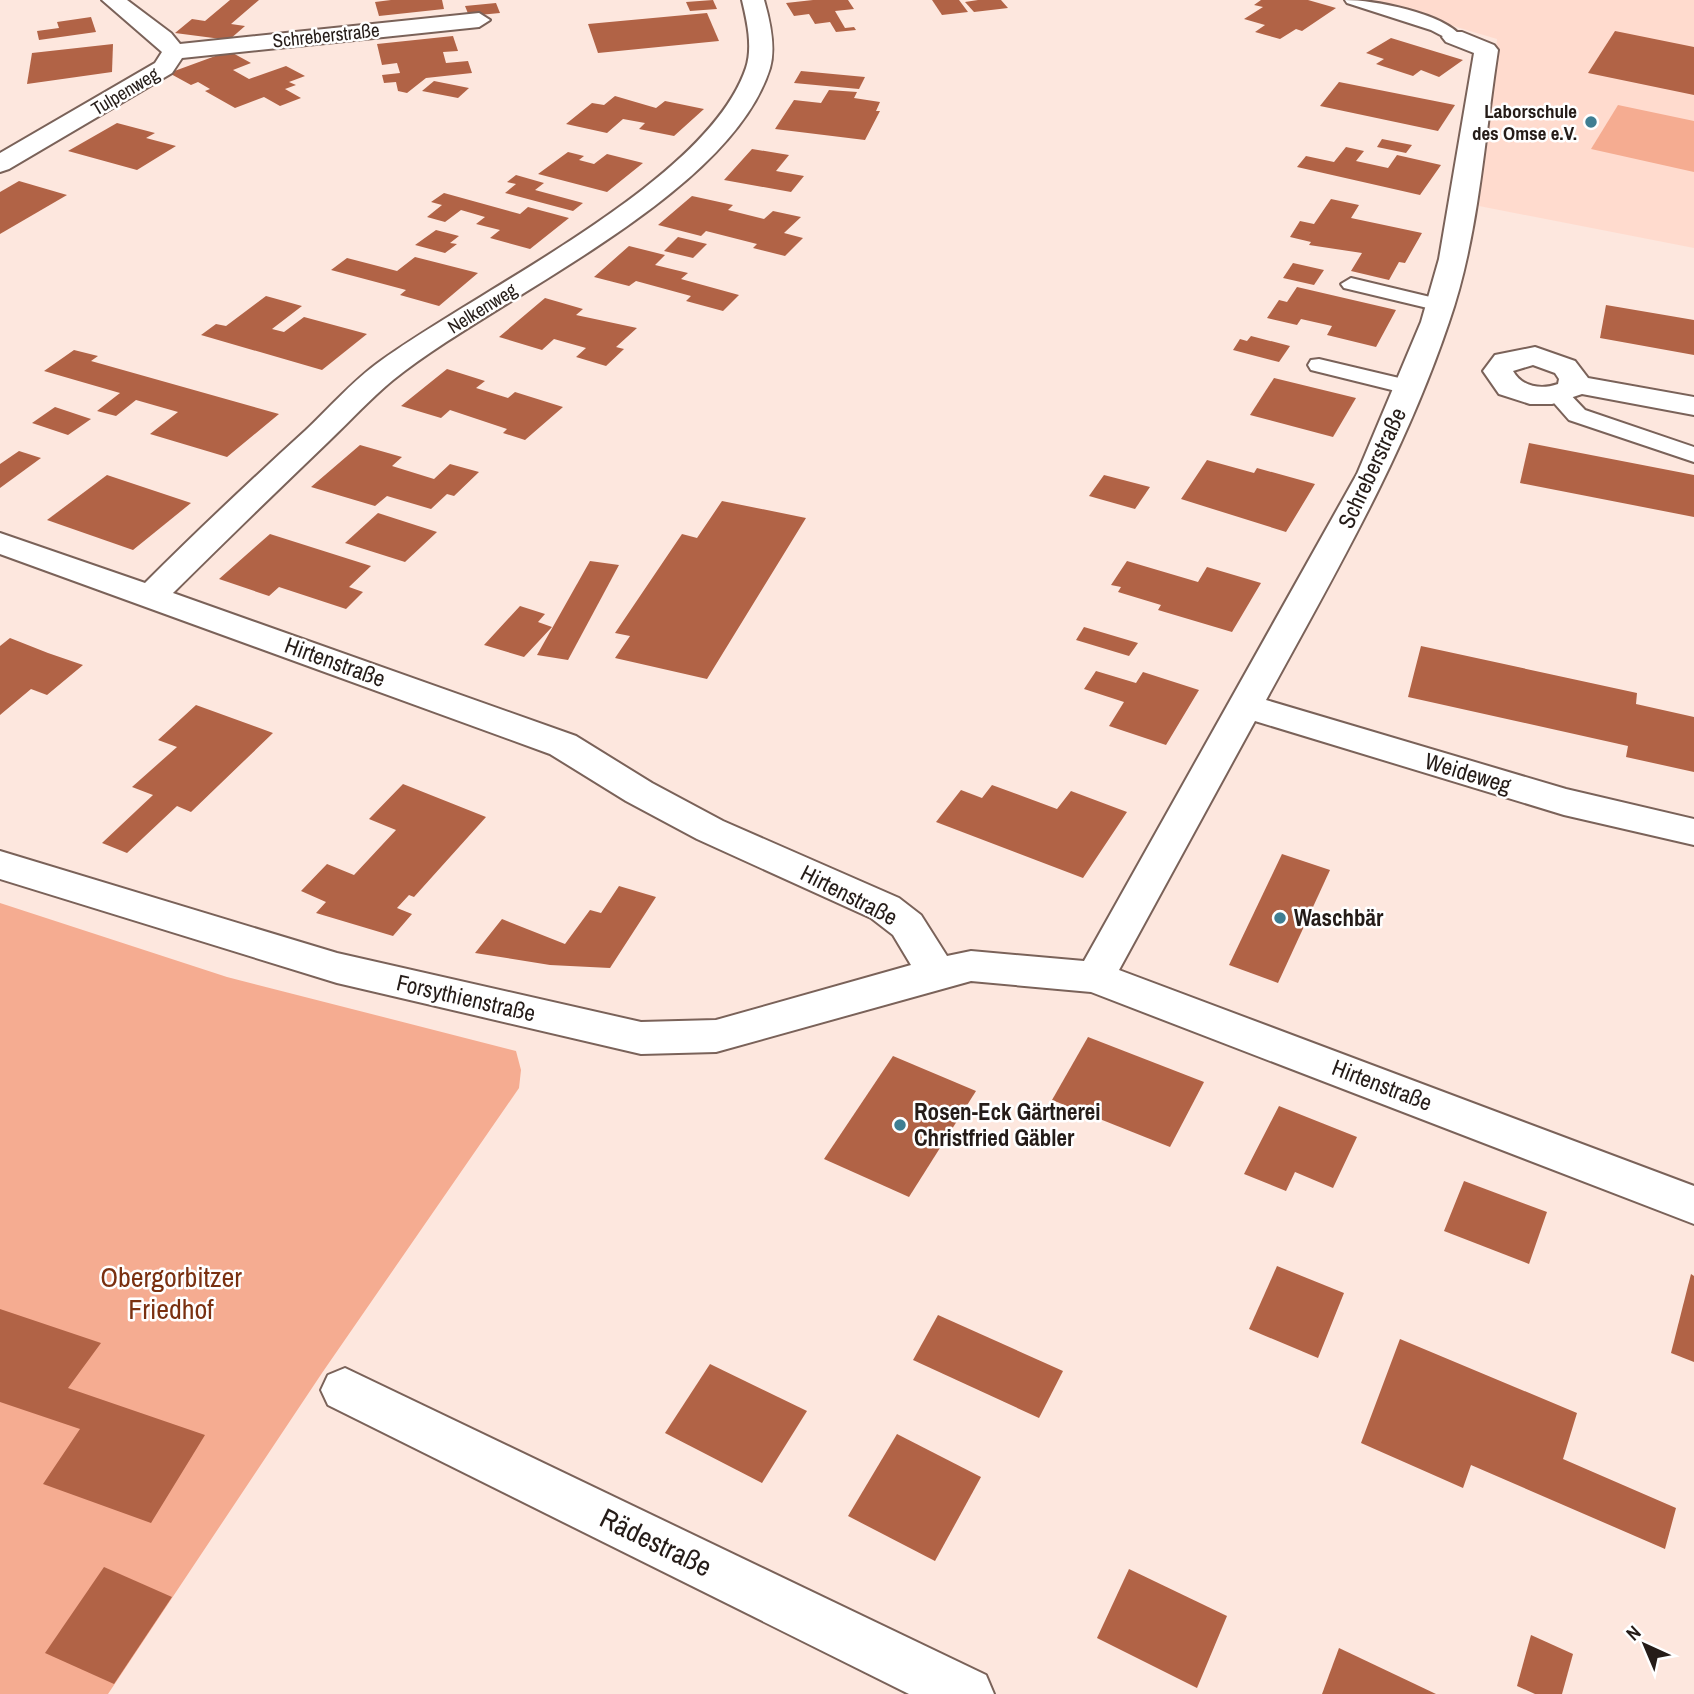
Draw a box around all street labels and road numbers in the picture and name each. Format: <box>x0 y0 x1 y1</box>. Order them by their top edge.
street label: Schreberstraße <box>271 16 381 54</box>
street label: Tulpenweg <box>86 60 164 121</box>
street label: Nelkenweg <box>442 276 522 339</box>
street label: Schreberstraße <box>1330 402 1413 533</box>
street label: Hirtenstraße <box>281 629 390 694</box>
street label: Weideweg <box>1421 745 1516 800</box>
street label: Hirtenstraße <box>795 857 903 932</box>
street label: Forsythienstraße <box>394 966 539 1029</box>
street label: Hirtenstraße <box>1328 1051 1437 1118</box>
street label: Rädestraße <box>594 1499 718 1585</box>

